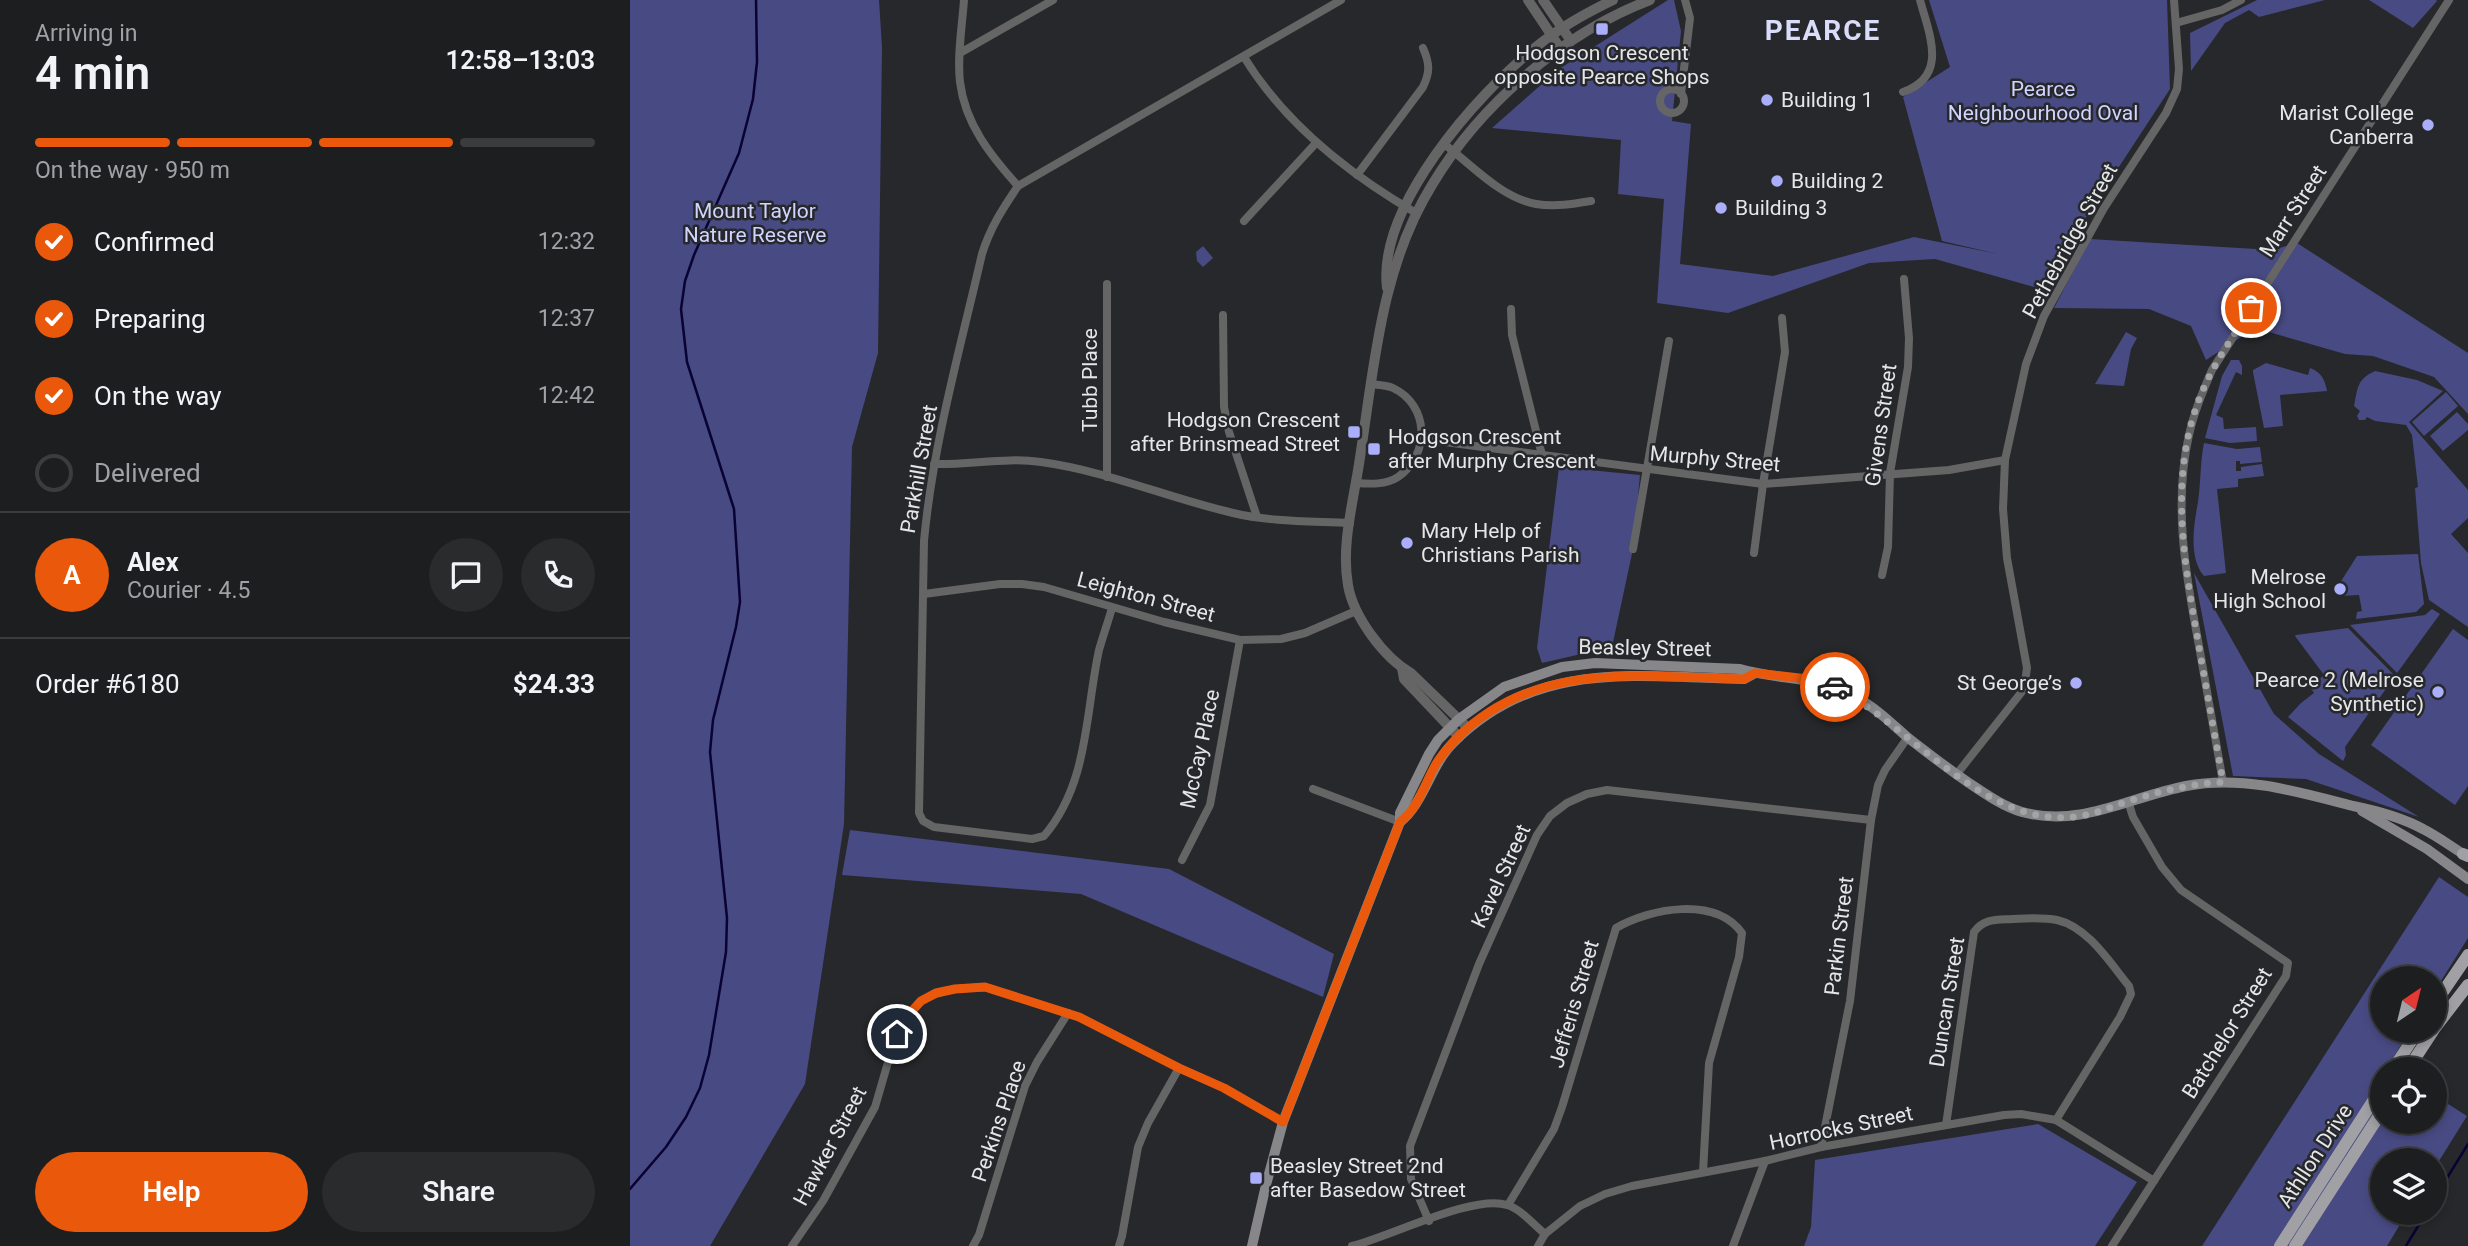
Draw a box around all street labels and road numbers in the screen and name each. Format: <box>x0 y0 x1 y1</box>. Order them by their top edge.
street label: Pethebridge Street <box>2018 159 2123 323</box>
street label: Marr Street <box>2254 160 2332 261</box>
street label: Tubb Place <box>1078 328 1102 432</box>
street label: Givens Street <box>1861 362 1902 488</box>
street label: Parkhill Street <box>896 403 942 535</box>
street label: Murphy Street <box>1649 441 1781 477</box>
street label: Leighton Street <box>1074 567 1218 627</box>
street label: Beasley Street <box>1578 635 1712 661</box>
street label: McCay Place <box>1176 687 1224 811</box>
street label: Kavel Street <box>1467 820 1535 932</box>
street label: Parkin Street <box>1820 875 1858 997</box>
street label: Duncan Street <box>1925 935 1969 1069</box>
street label: Jefferis Street <box>1544 937 1604 1071</box>
street label: Batchelor Street <box>2177 963 2277 1103</box>
street label: Perkins Place <box>967 1057 1031 1185</box>
street label: Hawker Street <box>789 1082 872 1210</box>
street label: Athllon Drive <box>2273 1100 2357 1212</box>
street label: Horrocks Street <box>1767 1101 1915 1155</box>

